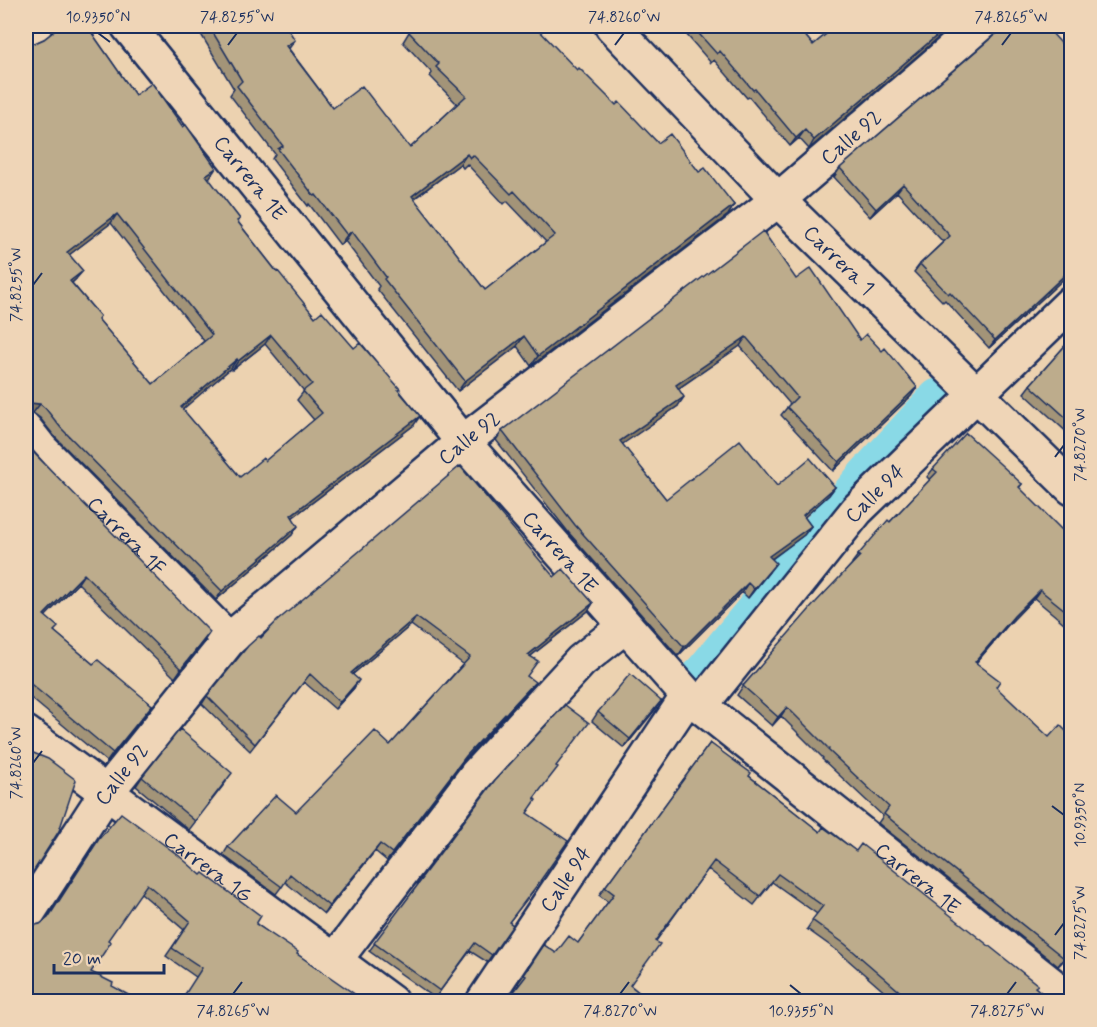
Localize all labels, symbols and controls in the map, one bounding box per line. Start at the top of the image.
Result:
text: 10.9350°N [66,8,130,28]
text: 74.8255°W [200,8,274,28]
text: 74.8260°W [588,8,660,28]
text: 74.8265°W [975,8,1047,28]
street label: Calle 92 [815,104,888,172]
street label: Carrera 1E [207,130,292,227]
street label: Carrera 1 [797,219,880,302]
text: 74.8255°W [7,248,27,322]
street label: Calle 92 [433,405,507,472]
text: 74.8270°W [1071,408,1091,482]
street label: Calle 94 [839,458,912,529]
street label: Carrera 1F [80,491,171,582]
street label: Carrera 1E [515,505,604,600]
text: 74.8260°W [7,727,27,799]
street label: Calle 92 [89,738,156,811]
text: 10.9350°N [1071,783,1091,847]
street label: Carrera 1G [157,826,257,910]
street label: Carrera 1E [869,837,966,922]
street label: Calle 94 [534,841,599,918]
text: 74.8275°W [1071,886,1091,960]
scale bar [54,937,164,975]
text: 20 m [63,947,101,971]
text: 74.8265°W [197,1002,269,1022]
text: 74.8270°W [583,1002,657,1022]
text: 10.9355°N [769,1002,833,1022]
text: 74.8275°W [970,1002,1044,1022]

